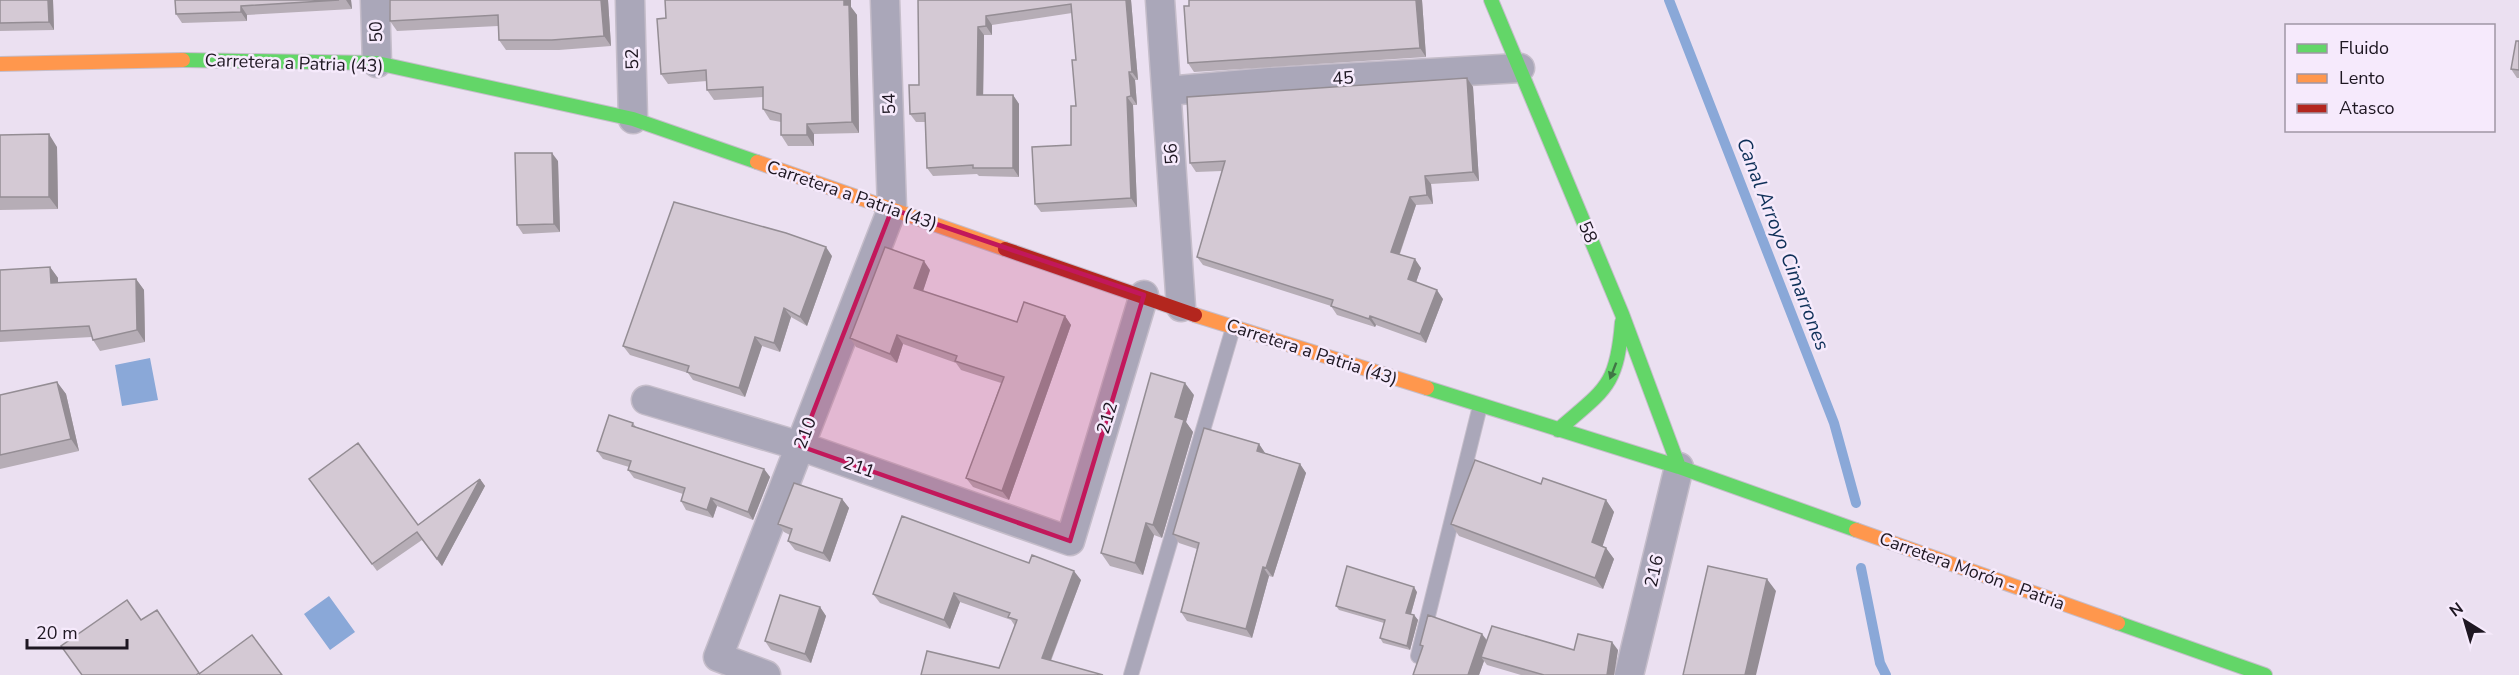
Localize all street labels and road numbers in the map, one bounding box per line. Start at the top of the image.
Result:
street label: 50 [364,21,388,43]
street label: Carretera a Patria (43) [204,48,384,78]
street label: 52 [620,48,644,70]
street label: 45 [1332,65,1354,91]
street label: 54 [877,93,901,115]
street label: 56 [1158,142,1184,166]
street label: Carretera a Patria (43) [764,155,940,235]
street label: 58 [1573,217,1603,247]
street label: Carretera a Patria (43) [1223,313,1401,391]
street label: 212 [1091,399,1123,437]
street label: 210 [788,414,822,452]
street label: 211 [840,450,878,484]
street label: Carretera Morón - Patria [1876,526,2068,616]
street label: 216 [1639,553,1669,589]

